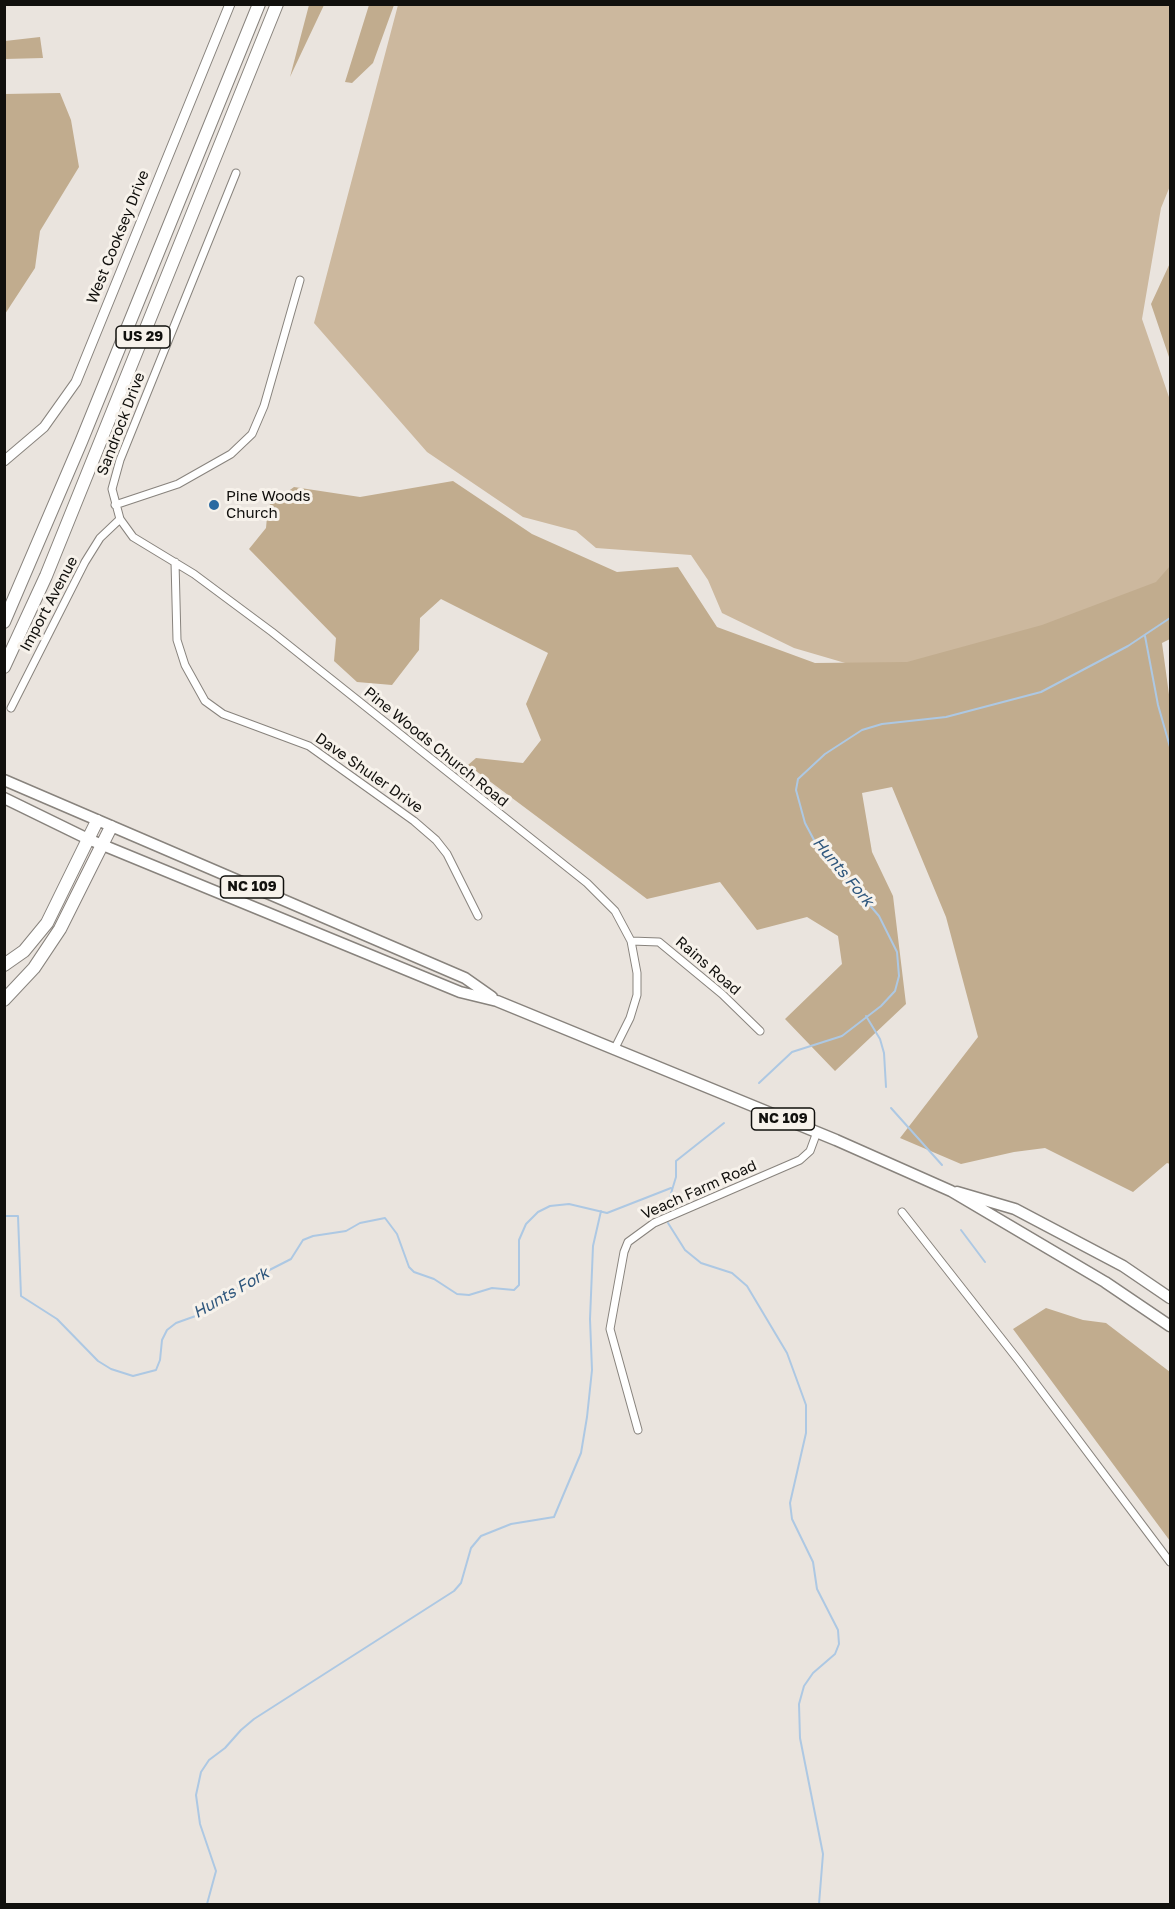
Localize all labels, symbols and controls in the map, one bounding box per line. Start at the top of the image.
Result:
street label: West Cooksey Drive [83,168,153,306]
road number: US 29 [116,326,170,348]
street label: Sandrock Drive [93,370,149,478]
place label: Pine Woods Church [226,487,310,522]
marker: Pine Woods Church [207,498,221,512]
street label: Import Avenue [16,553,82,655]
street label: Pine Woods Church Road [360,683,512,811]
street label: Dave Shuler Drive [312,729,426,817]
water label: Hunts Fork [808,833,878,911]
road number: NC 109 [220,876,284,898]
street label: Rains Road [672,933,744,999]
road number: NC 109 [752,1108,814,1130]
street label: Veach Farm Road [639,1157,759,1223]
water label: Hunts Fork [190,1264,272,1322]

